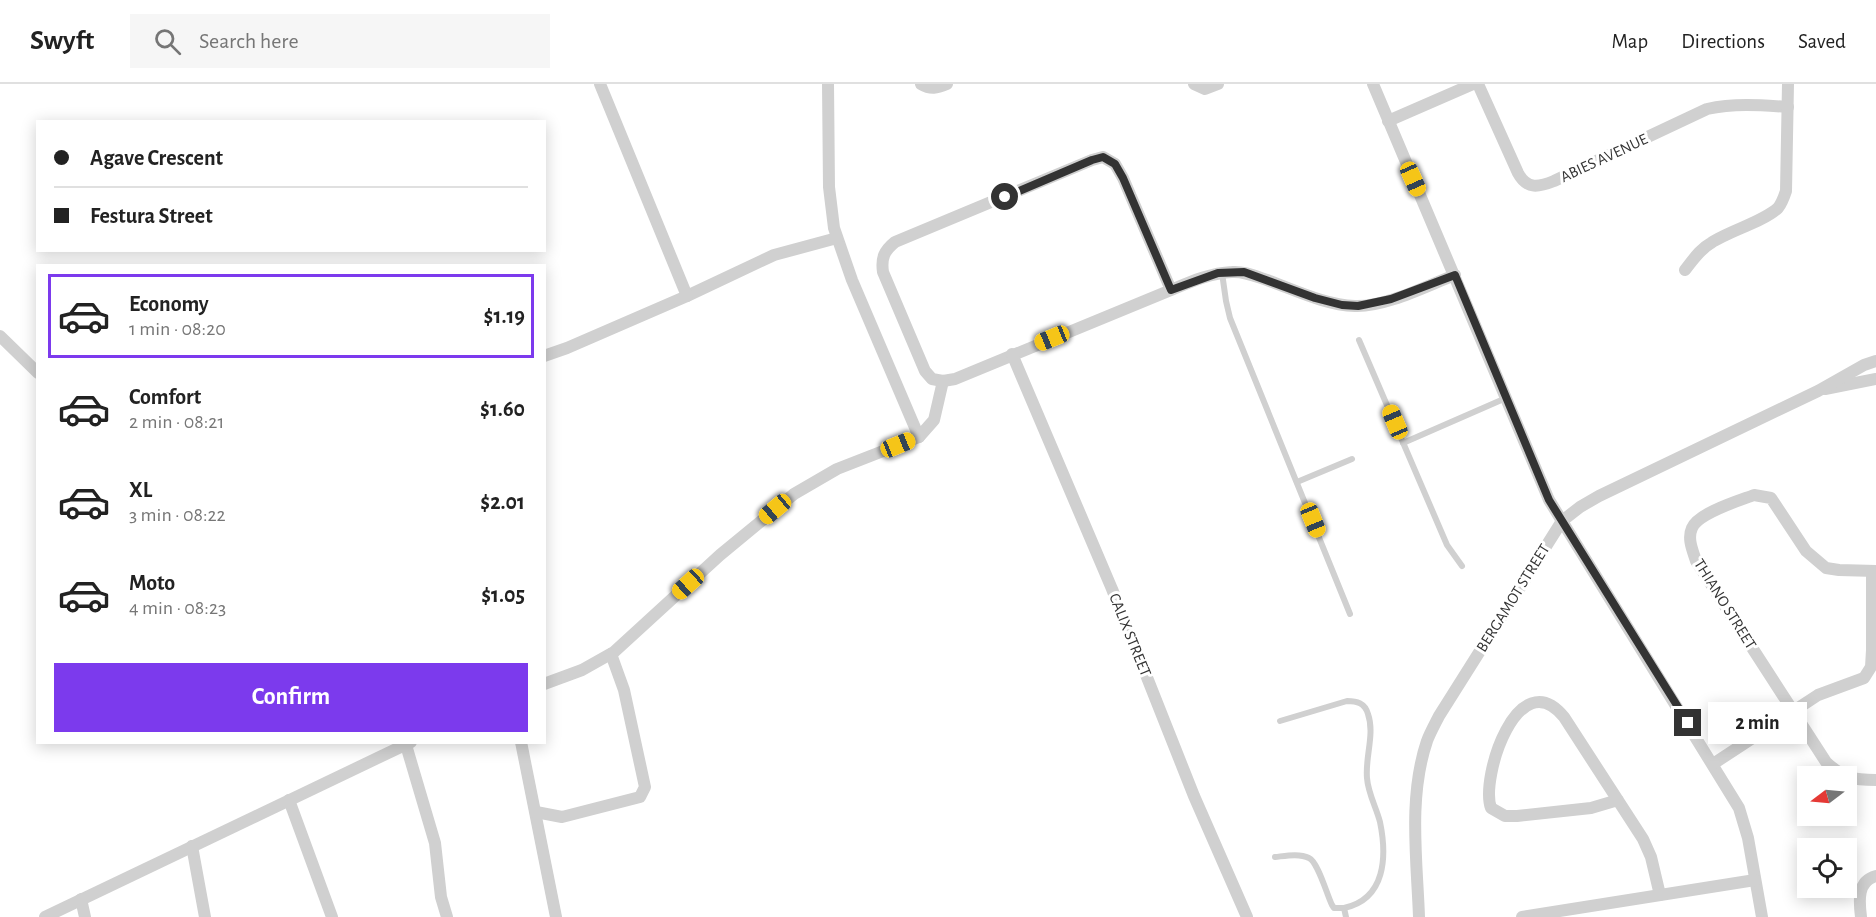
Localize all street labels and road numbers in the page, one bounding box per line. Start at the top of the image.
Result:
street label: ABIES AVENUE [1558,131,1650,185]
street label: BERGAMOT STREET [1473,541,1553,655]
street label: THIANO STREET [1691,556,1759,652]
street label: CALIX STREET [1106,591,1154,679]

